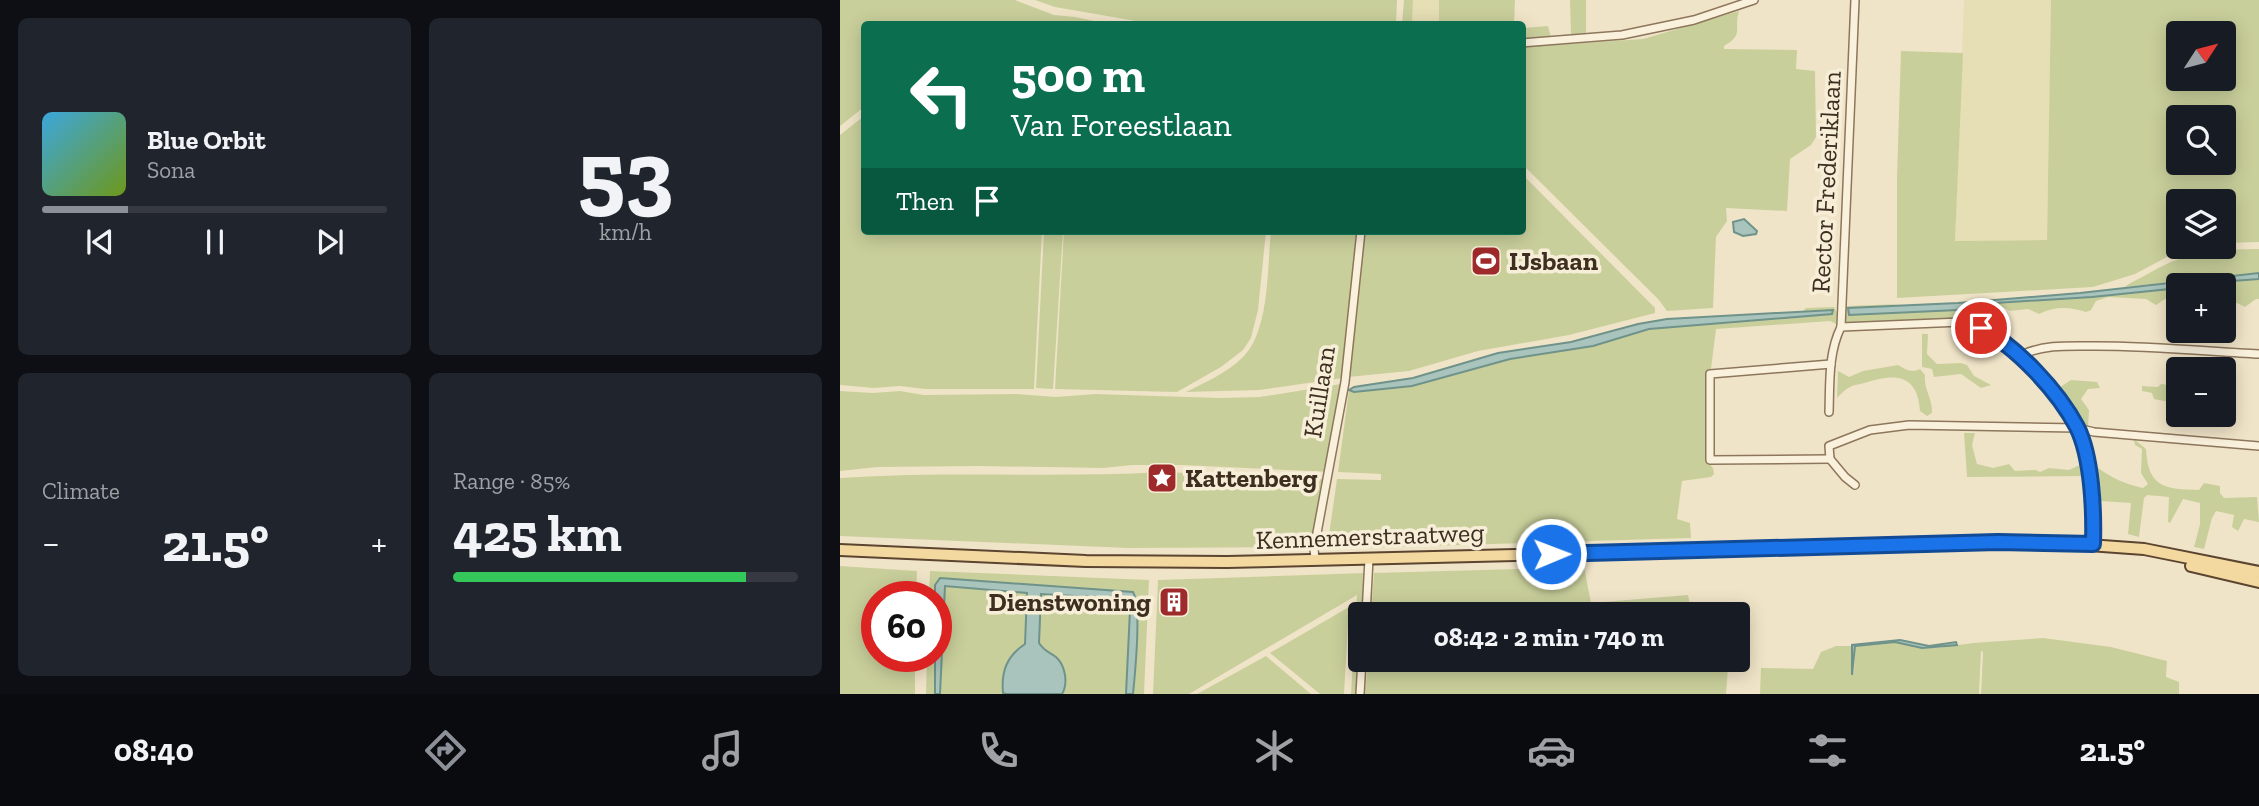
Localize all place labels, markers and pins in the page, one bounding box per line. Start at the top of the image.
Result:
sports icon: IJsbaan [1469,244,1503,278]
place label: IJsbaan [1509,245,1599,277]
pin [1951,298,2011,358]
place icon: Kattenberg [1145,461,1179,495]
place label: Kattenberg [1185,462,1318,494]
building icon: Dienstwoning [1157,585,1191,619]
place label: Dienstwoning [989,586,1151,618]

